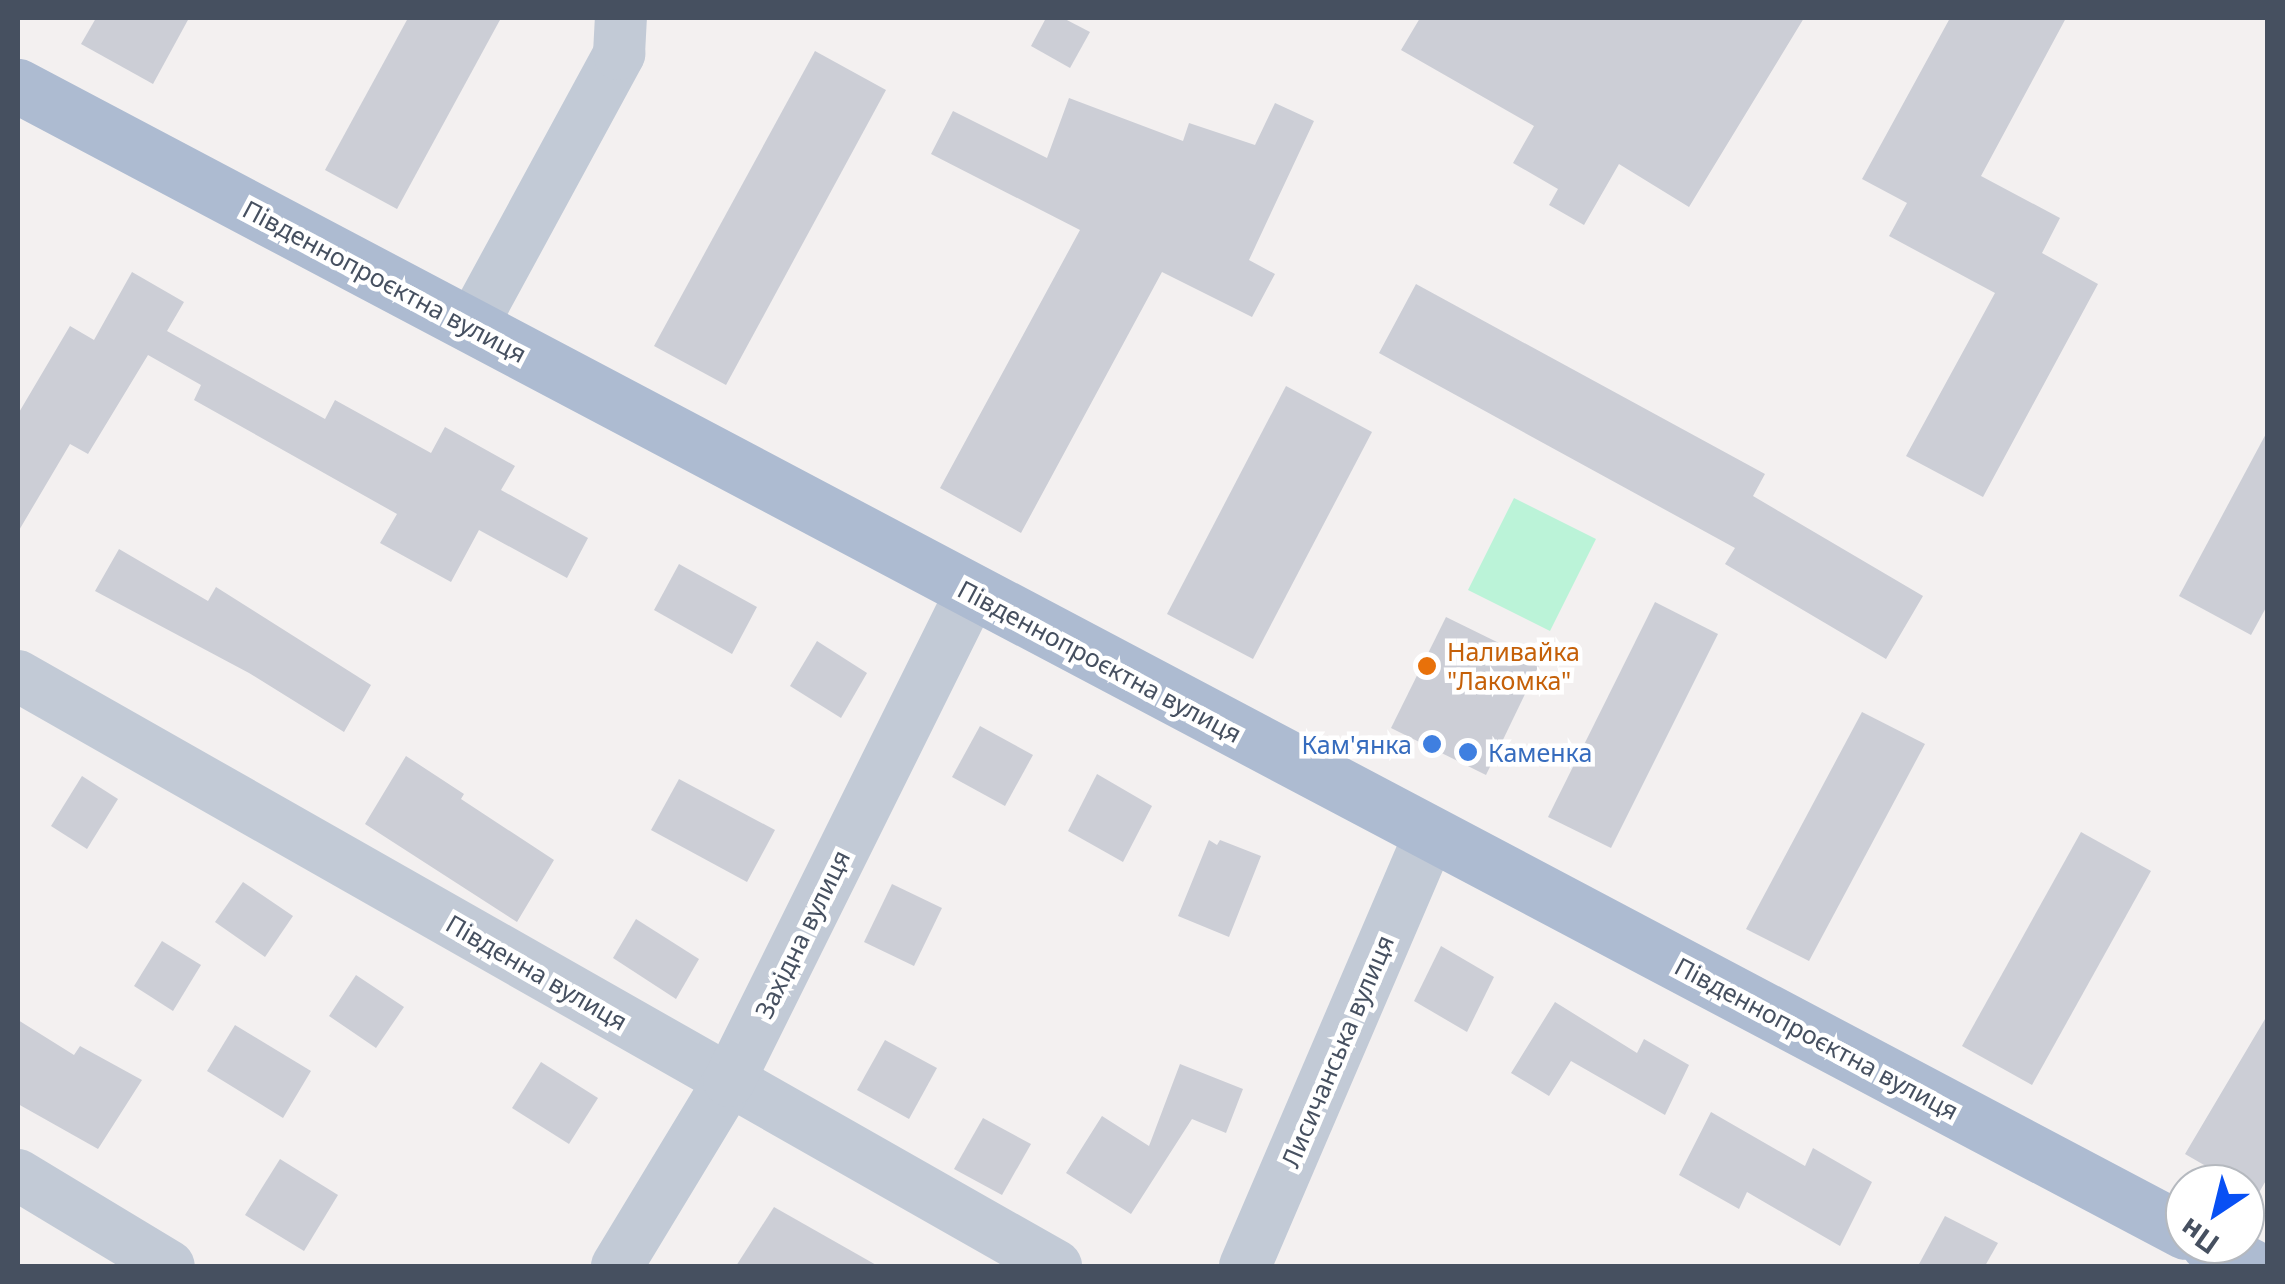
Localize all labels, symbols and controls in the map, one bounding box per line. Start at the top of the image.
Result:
street label: Південнопроєктна вулиця [238,193,532,369]
street label: Південнопроєктна вулиця [953,573,1247,749]
place label: Наливайка "Лакомка" [1447,637,1580,696]
marker: Наливайка "Лакомка" [1416,655,1438,677]
place label: Кам'янка [1301,729,1412,759]
marker: Кам'янка [1421,733,1443,755]
place label: Каменка [1488,737,1592,767]
marker: Каменка [1457,741,1479,763]
street label: Західна вулиця [748,845,856,1023]
street label: Південна вулиця [441,908,633,1036]
street label: Лисичанська вулиця [1275,930,1399,1172]
street label: Південнопроєктна вулиця [1670,950,1964,1126]
north arrow [2165,1164,2265,1264]
text: Пн [2172,1210,2226,1264]

